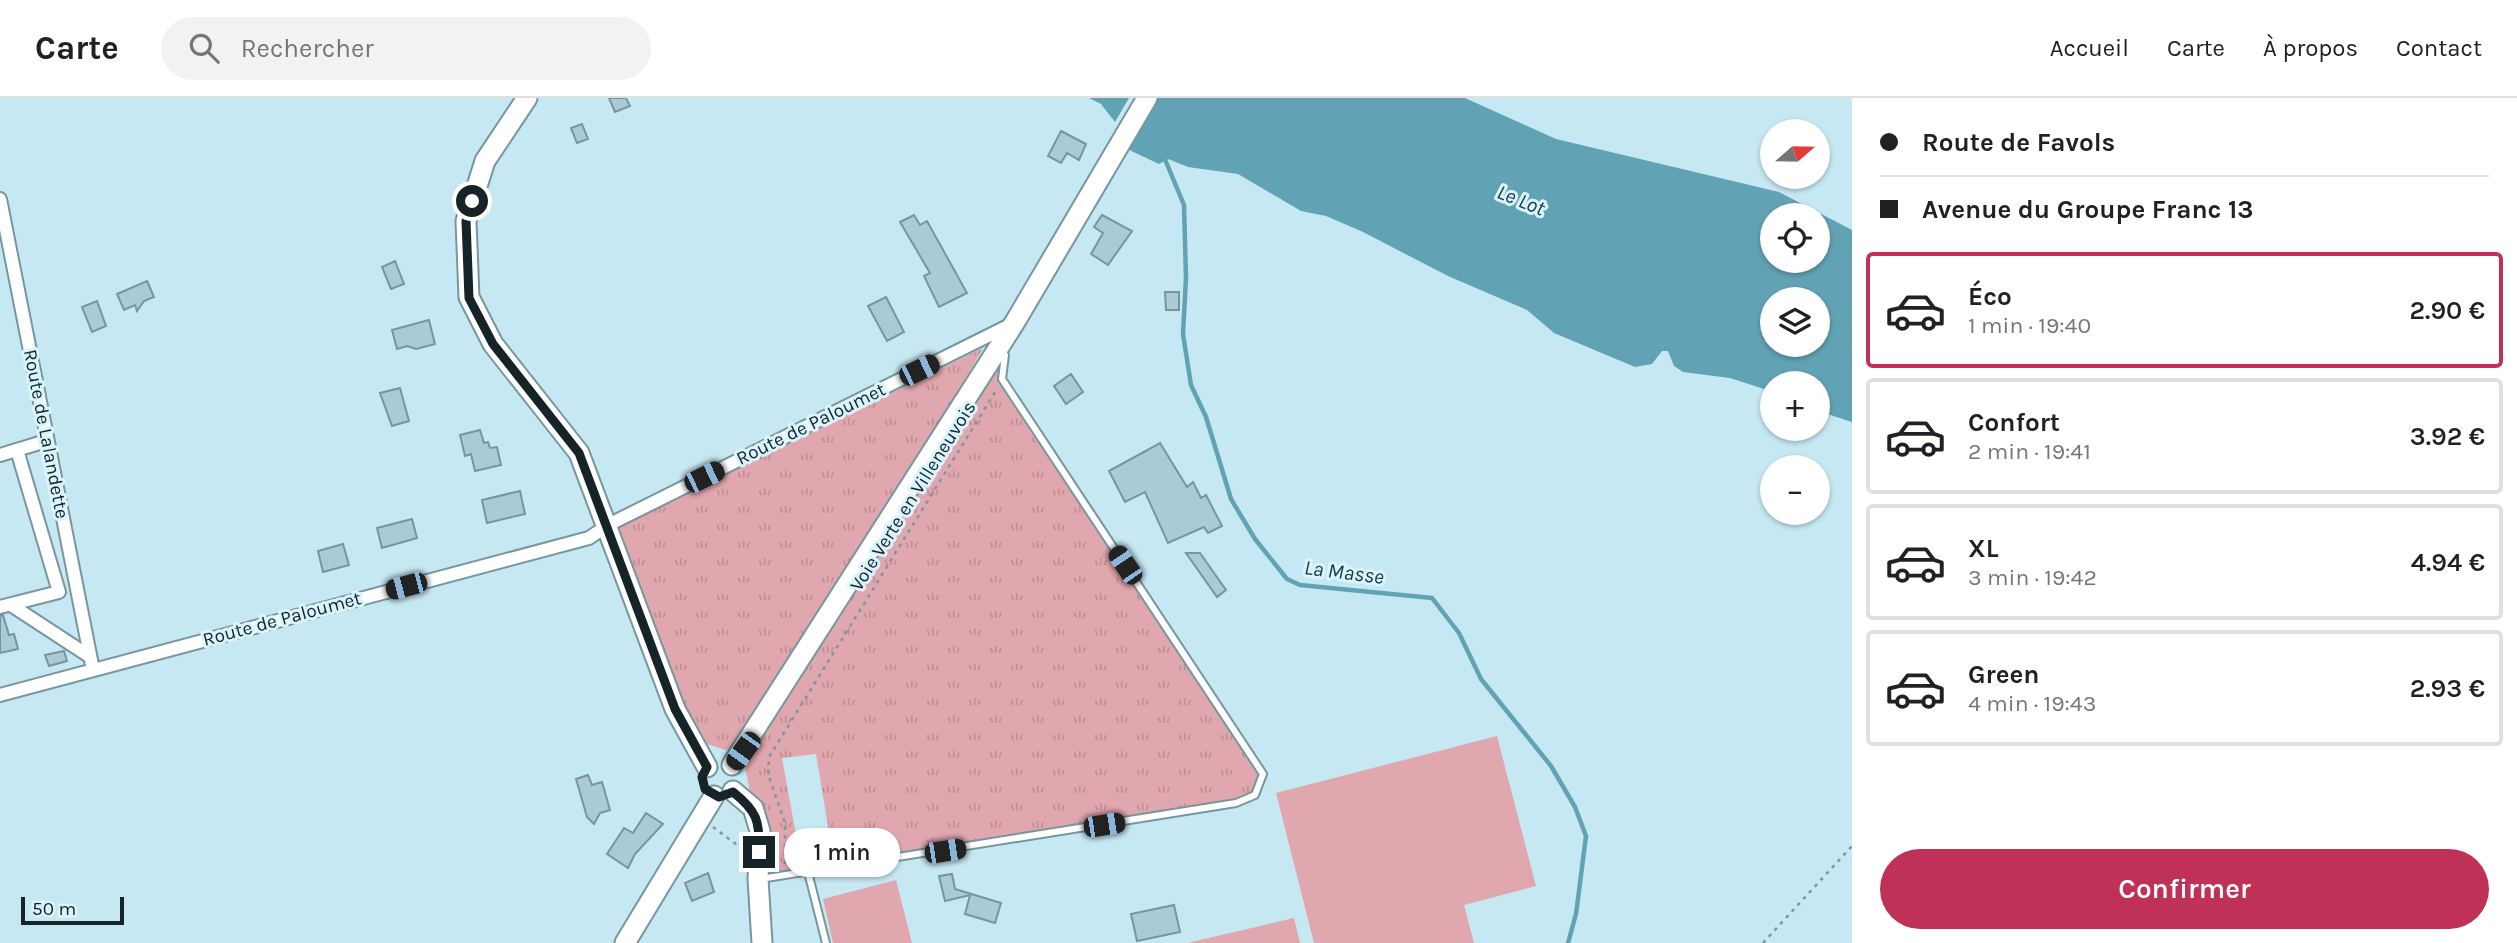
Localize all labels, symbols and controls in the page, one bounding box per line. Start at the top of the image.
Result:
search box [161,17,651,80]
text: Carte [35,29,119,67]
icon: search [185,29,223,67]
text: Rechercher [241,33,374,64]
text: Accueil [2050,34,2129,62]
text: Carte [2167,34,2225,62]
text: À propos [2263,34,2358,62]
text: Contact [2396,34,2482,62]
north arrow [1760,119,1830,189]
map controls [1760,119,1830,525]
text: Route de Favols [1922,127,2115,158]
water label: Le Lot [1494,180,1549,221]
route start [456,185,488,217]
text: Avenue du Groupe Franc 13 [1922,194,2253,225]
button: locate [1760,203,1830,273]
icon: car [1884,279,1947,342]
text: Éco [1968,281,2012,312]
button: layers [1760,287,1830,357]
text: 2.90 € [2410,295,2485,326]
text: 1 min · 19:40 [1968,312,2091,339]
street label: Route de Lalandette [19,347,73,521]
car [896,351,943,389]
button: + [1760,371,1830,441]
street label: Route de Paloumet [733,378,889,470]
street label: Voie Verte en Villeneuvois [846,397,980,595]
icon: car [1884,405,1947,468]
text: Confort [1968,407,2060,438]
text: 3.92 € [2410,421,2485,452]
text: 2 min · 19:41 [1968,438,2091,465]
button: − [1760,455,1830,525]
car [681,458,728,496]
icon: car [1884,531,1947,594]
text: XL [1968,533,1999,564]
car [1105,542,1146,588]
text: 4.94 € [2411,547,2485,578]
water label: La Masse [1303,555,1385,589]
text: 3 min · 19:42 [1968,564,2097,591]
car [383,570,430,602]
street label: Route de Paloumet [200,587,364,651]
icon: car [1884,657,1947,720]
text: Green [1968,659,2040,690]
text: 2.93 € [2410,673,2485,704]
text: 4 min · 19:43 [1968,690,2096,717]
car [723,728,764,774]
car [1082,811,1127,839]
callout: 1 min [784,828,899,876]
route end [743,836,775,868]
car [923,837,968,865]
text: 1 min [813,839,871,866]
button: Confirmer [1880,849,2489,929]
scale bar [21,894,124,926]
text: 50 m [32,898,76,920]

